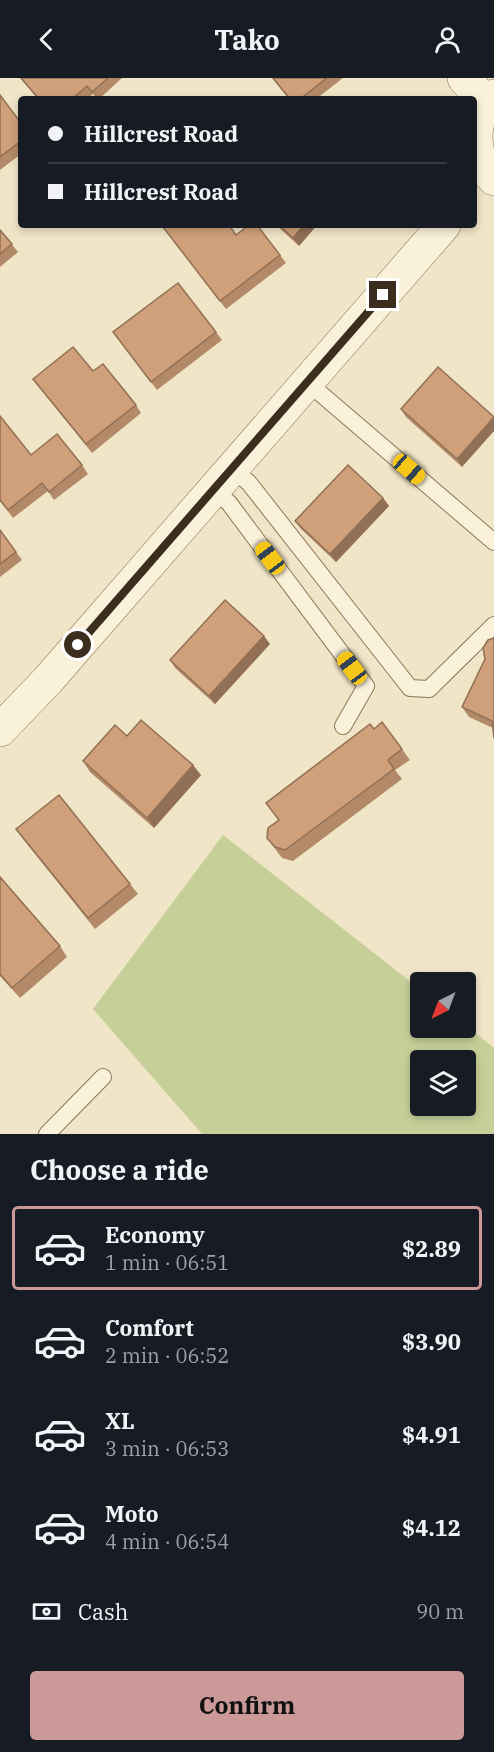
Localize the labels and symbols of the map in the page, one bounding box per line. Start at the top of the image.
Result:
route end [369,281,396,308]
car [390,450,428,488]
car [252,538,288,578]
route start [64,631,91,658]
car [334,648,370,688]
north arrow [410,972,476,1038]

